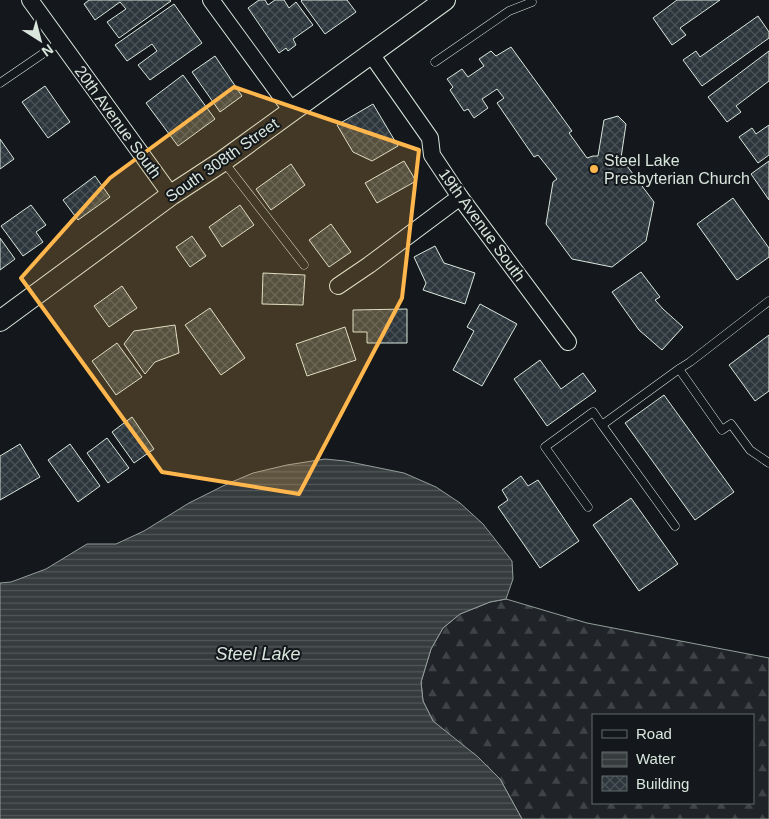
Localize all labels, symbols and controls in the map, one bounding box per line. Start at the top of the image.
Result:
north arrow [15,15,65,65]
text: N [39,41,56,60]
street label: 20th Avenue South [71,62,165,182]
street label: South 308th Street [162,114,282,205]
place label: Steel Lake Presbyterian Church [604,152,750,187]
marker: Steel Lake Presbyterian Church [588,163,600,175]
street label: 19th Avenue South [435,165,529,285]
water label: Steel Lake [215,644,301,664]
legend [592,714,754,804]
text: Road [636,725,672,742]
text: Water [636,750,675,767]
text: Building [636,775,689,792]

